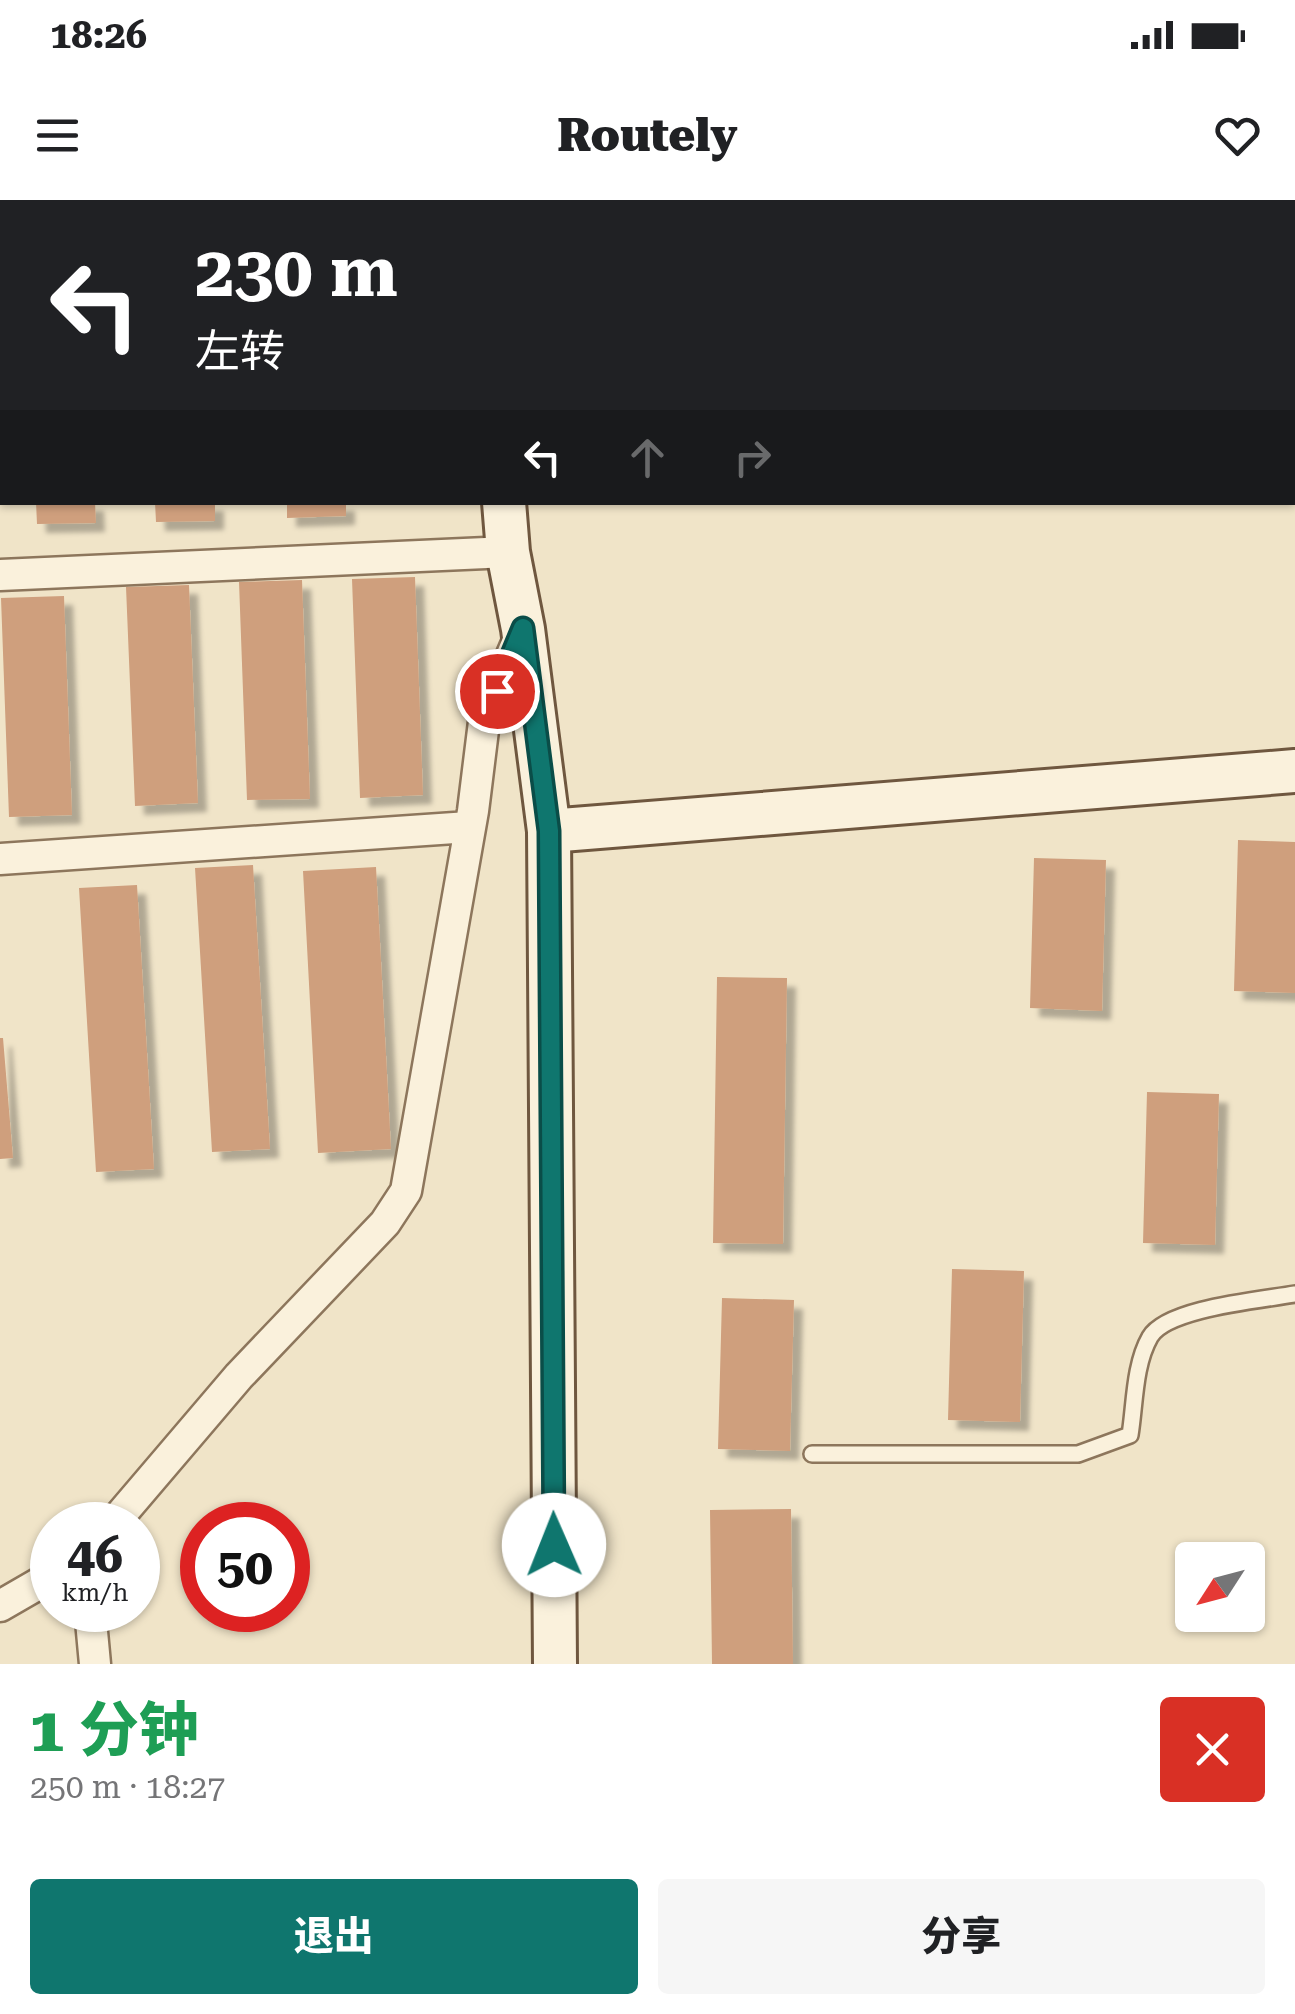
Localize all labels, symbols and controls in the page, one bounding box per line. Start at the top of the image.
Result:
text: 18:26 [50,13,147,57]
icon: menu [30,108,85,163]
icon: heart [1210,108,1265,163]
text: Routely [557,109,738,162]
text: 230 m [195,231,398,313]
icon: left [30,240,160,370]
text: 左转 [195,325,285,378]
icon: left [515,430,570,485]
icon: ahead [620,430,675,485]
icon: right [725,430,780,485]
pin [455,649,540,734]
icon: arrive [470,664,525,719]
position arrow [502,1493,606,1597]
speed limit sign: 50 [180,1502,310,1632]
text: 46 [67,1526,123,1584]
north arrow [1175,1542,1265,1632]
map controls [1175,1542,1265,1632]
text: km/h [62,1578,128,1607]
text: 1 分钟 [30,1695,199,1766]
button: close [1160,1697,1265,1802]
text: 250 m · 18:27 [30,1768,225,1806]
button: 退出 [30,1879,638,1994]
button: 分享 [658,1879,1265,1994]

